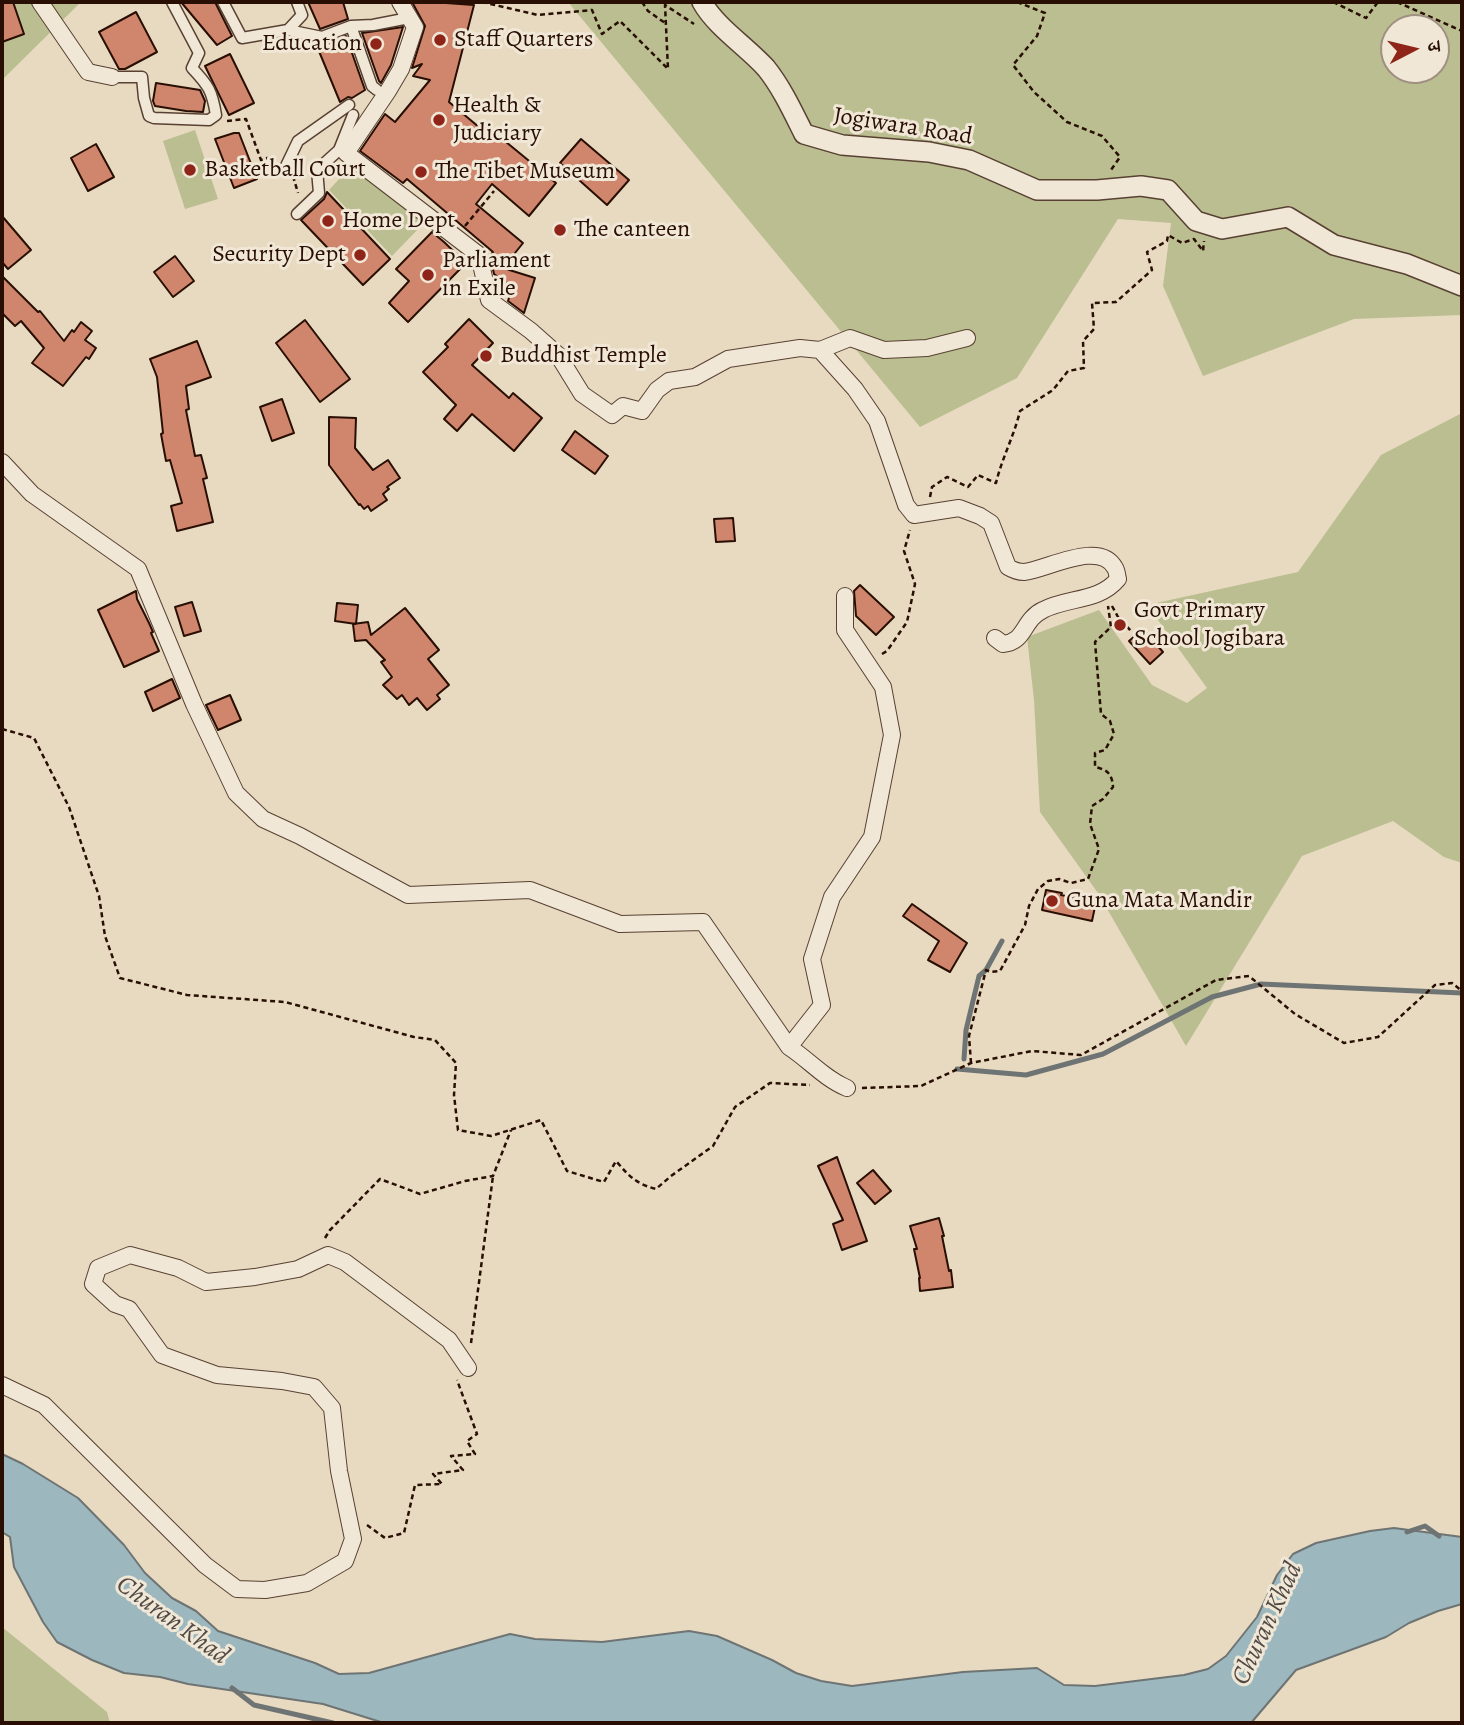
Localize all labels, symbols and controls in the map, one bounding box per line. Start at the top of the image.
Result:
north arrow [1380,14,1450,84]
place label: Staff Quarters [454,26,593,54]
place label: Education [262,30,362,58]
marker: Staff Quarters [432,32,448,48]
marker: Education [368,36,384,52]
text: उ [1420,40,1447,53]
place label: Health & Judiciary [453,92,541,148]
street label: Jogiwara Road [832,102,974,152]
marker: Health & Judiciary [431,112,447,128]
place label: Basketball Court [204,156,366,184]
place label: The Tibet Museum [435,158,615,186]
marker: Basketball Court [182,162,198,178]
marker: The Tibet Museum [413,164,429,180]
place label: Home Dept [342,207,455,235]
marker: Home Dept [320,213,336,229]
place label: The canteen [574,216,690,244]
marker: The canteen [552,222,568,238]
place label: Security Dept [212,241,346,269]
marker: Security Dept [352,247,368,263]
place label: Parliament in Exile [442,247,551,303]
marker: Parliament in Exile [420,267,436,283]
place label: Buddhist Temple [500,342,667,370]
marker: Buddhist Temple [478,348,494,364]
place label: Govt Primary School Jogibara [1134,597,1285,653]
marker: Govt Primary School Jogibara [1112,617,1128,633]
place label: Guna Mata Mandir [1066,887,1252,915]
marker: Guna Mata Mandir [1044,893,1060,909]
water label: Churan Khad [1226,1558,1310,1690]
water label: Churan Khad [110,1570,234,1672]

